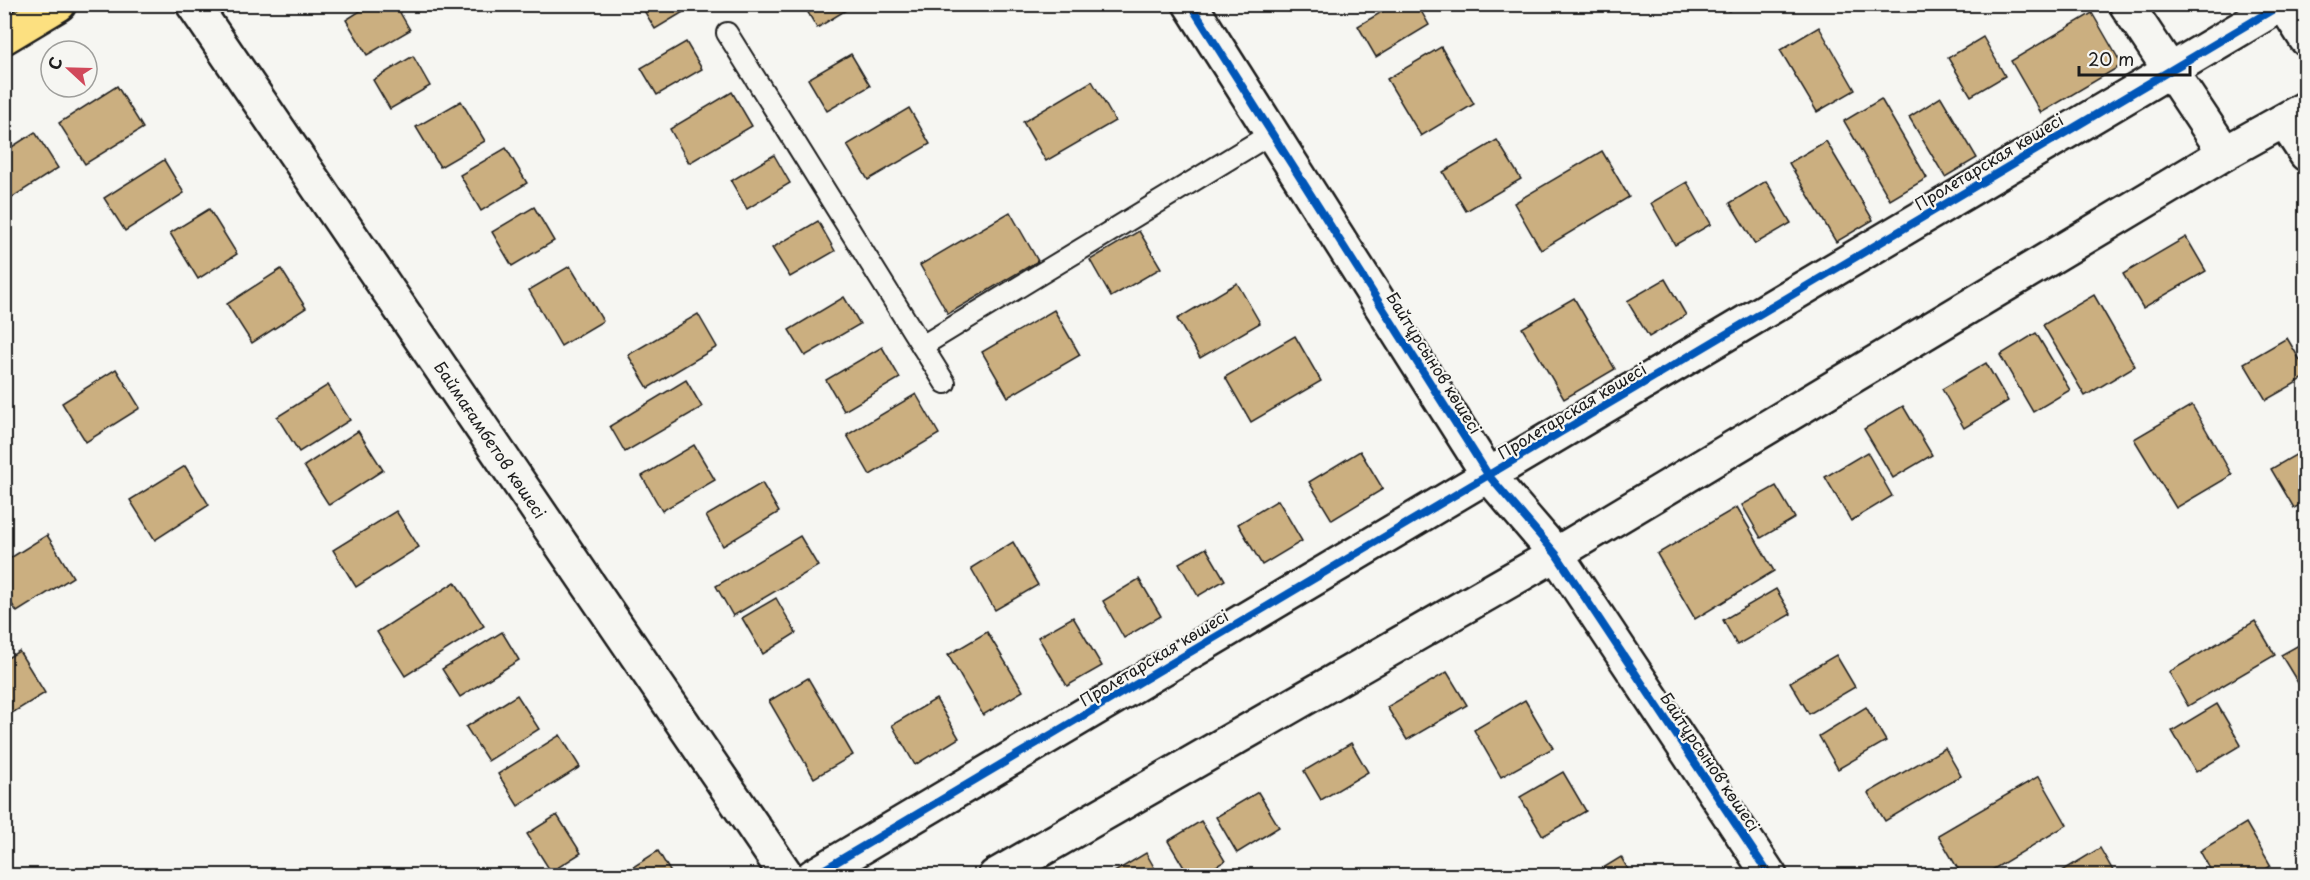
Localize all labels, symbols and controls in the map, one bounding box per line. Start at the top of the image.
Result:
north arrow [39,39,99,99]
scale bar [2079,39,2190,77]
text: 20 m [2088,45,2134,72]
text: С [41,53,68,73]
street label: Пролетарская көшесі [1909,107,2068,215]
street label: Байтұрсынов көшесі [1381,287,1488,438]
street label: Баймағамбетов көшесі [429,356,552,523]
street label: Пролетарская көшесі [1492,356,1651,464]
street label: Пролетарская көшесі [1074,603,1233,711]
street label: Байтұрсынов көшесі [1655,687,1766,836]

